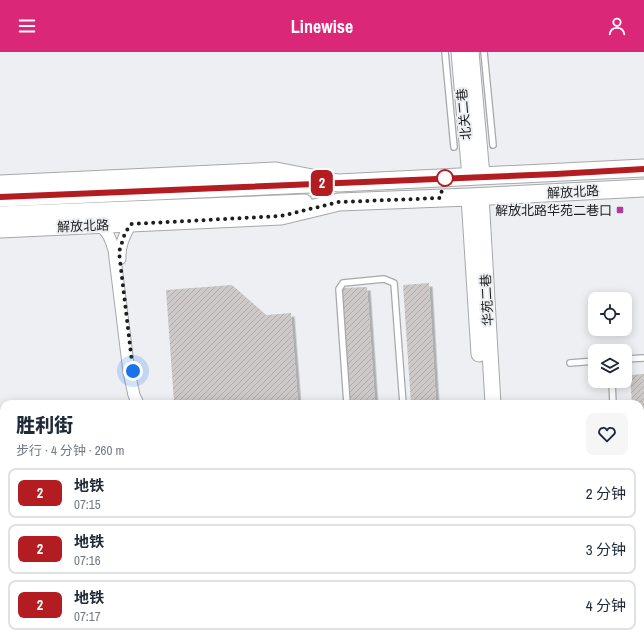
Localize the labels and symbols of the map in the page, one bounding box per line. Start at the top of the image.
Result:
street label: 北关二巷 [453,87,475,141]
unlabelled marker [436,169,454,187]
line badge: 2 [309,170,335,196]
street label: 解放北路 [547,182,599,202]
place label: 解放北路华苑二巷口 [495,202,612,219]
marker: 解放北路华苑二巷口 [615,205,625,215]
street label: 解放北路 [57,217,109,235]
street label: 华苑二巷 [477,274,497,326]
your location [123,361,143,381]

